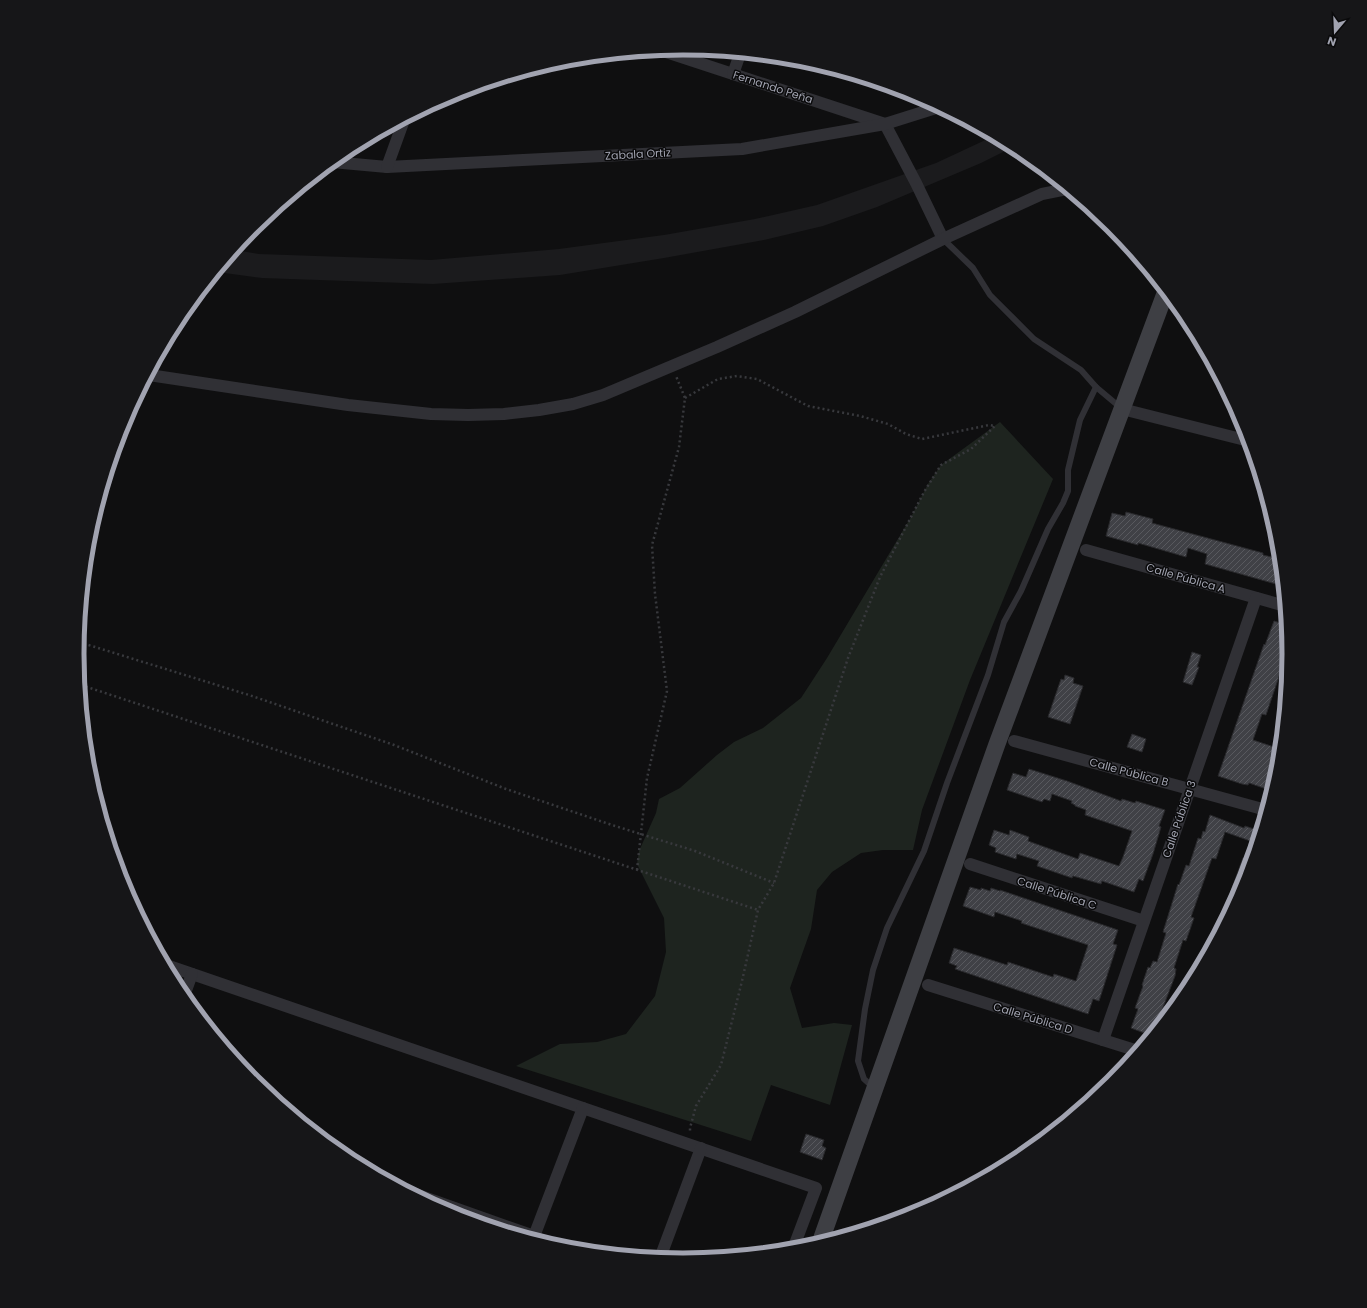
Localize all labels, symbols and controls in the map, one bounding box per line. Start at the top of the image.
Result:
north arrow [1315,12,1355,52]
text: N [1325,33,1338,50]
street label: Fernando Peña [731,67,815,107]
street label: Zabala Ortiz [605,144,671,164]
street label: Calle Pública A [1144,559,1228,597]
street label: Calle Pública B [1088,754,1171,790]
street label: Calle Pública 3 [1158,778,1200,860]
street label: Calle Pública C [1015,873,1099,913]
street label: Calle Pública D [991,998,1075,1038]

